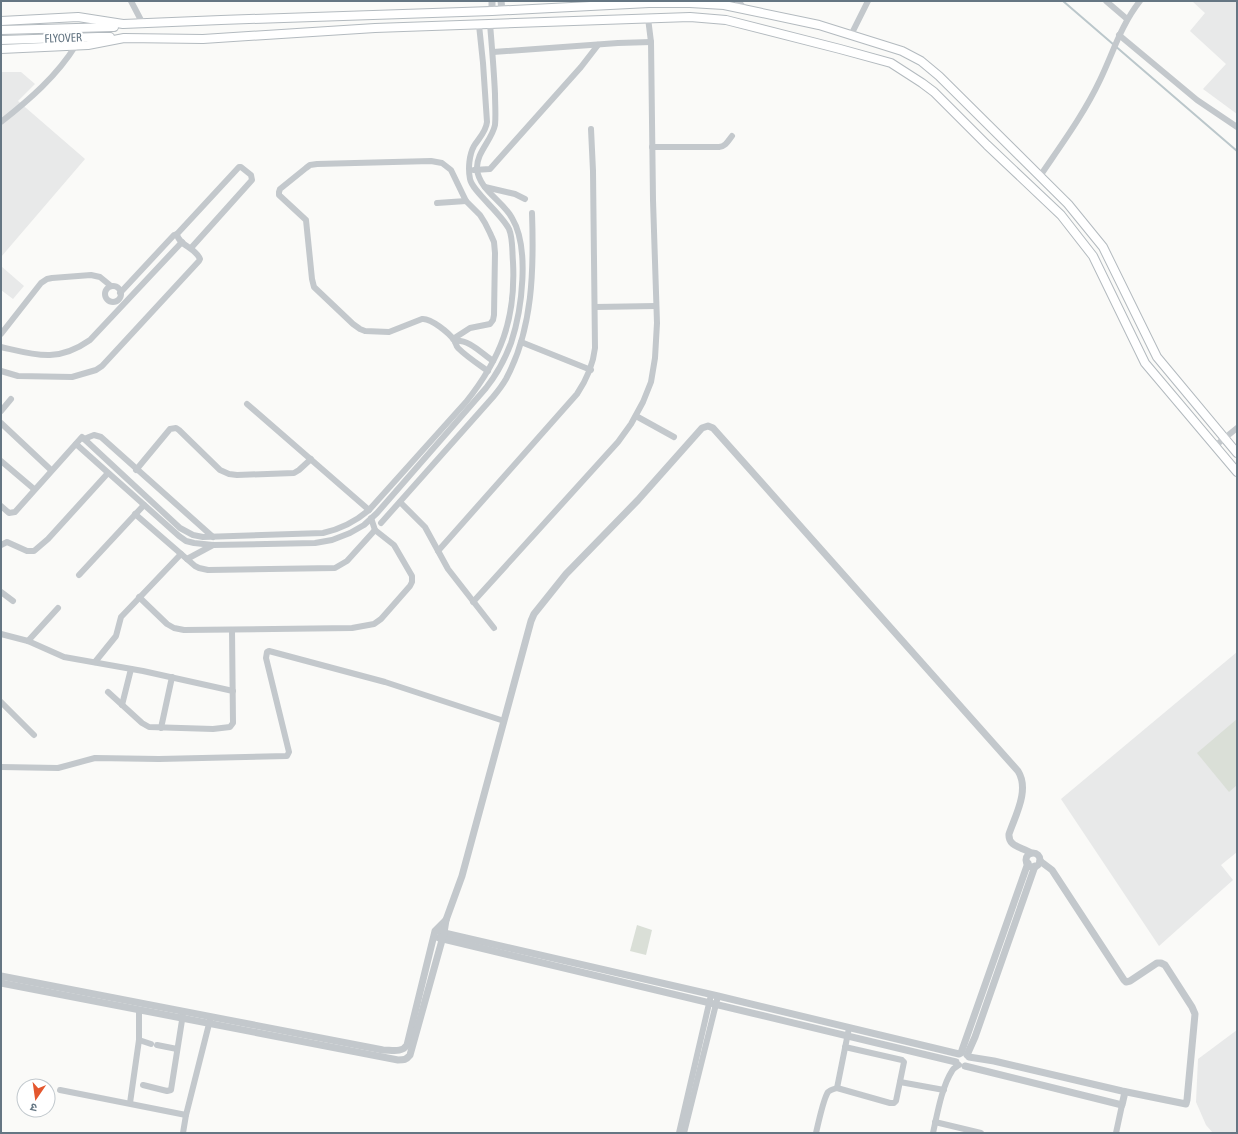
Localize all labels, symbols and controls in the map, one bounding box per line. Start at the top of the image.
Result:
street label: FLYOVER [44,30,82,46]
north arrow [16,1078,56,1118]
text: उ [29,1101,38,1114]

